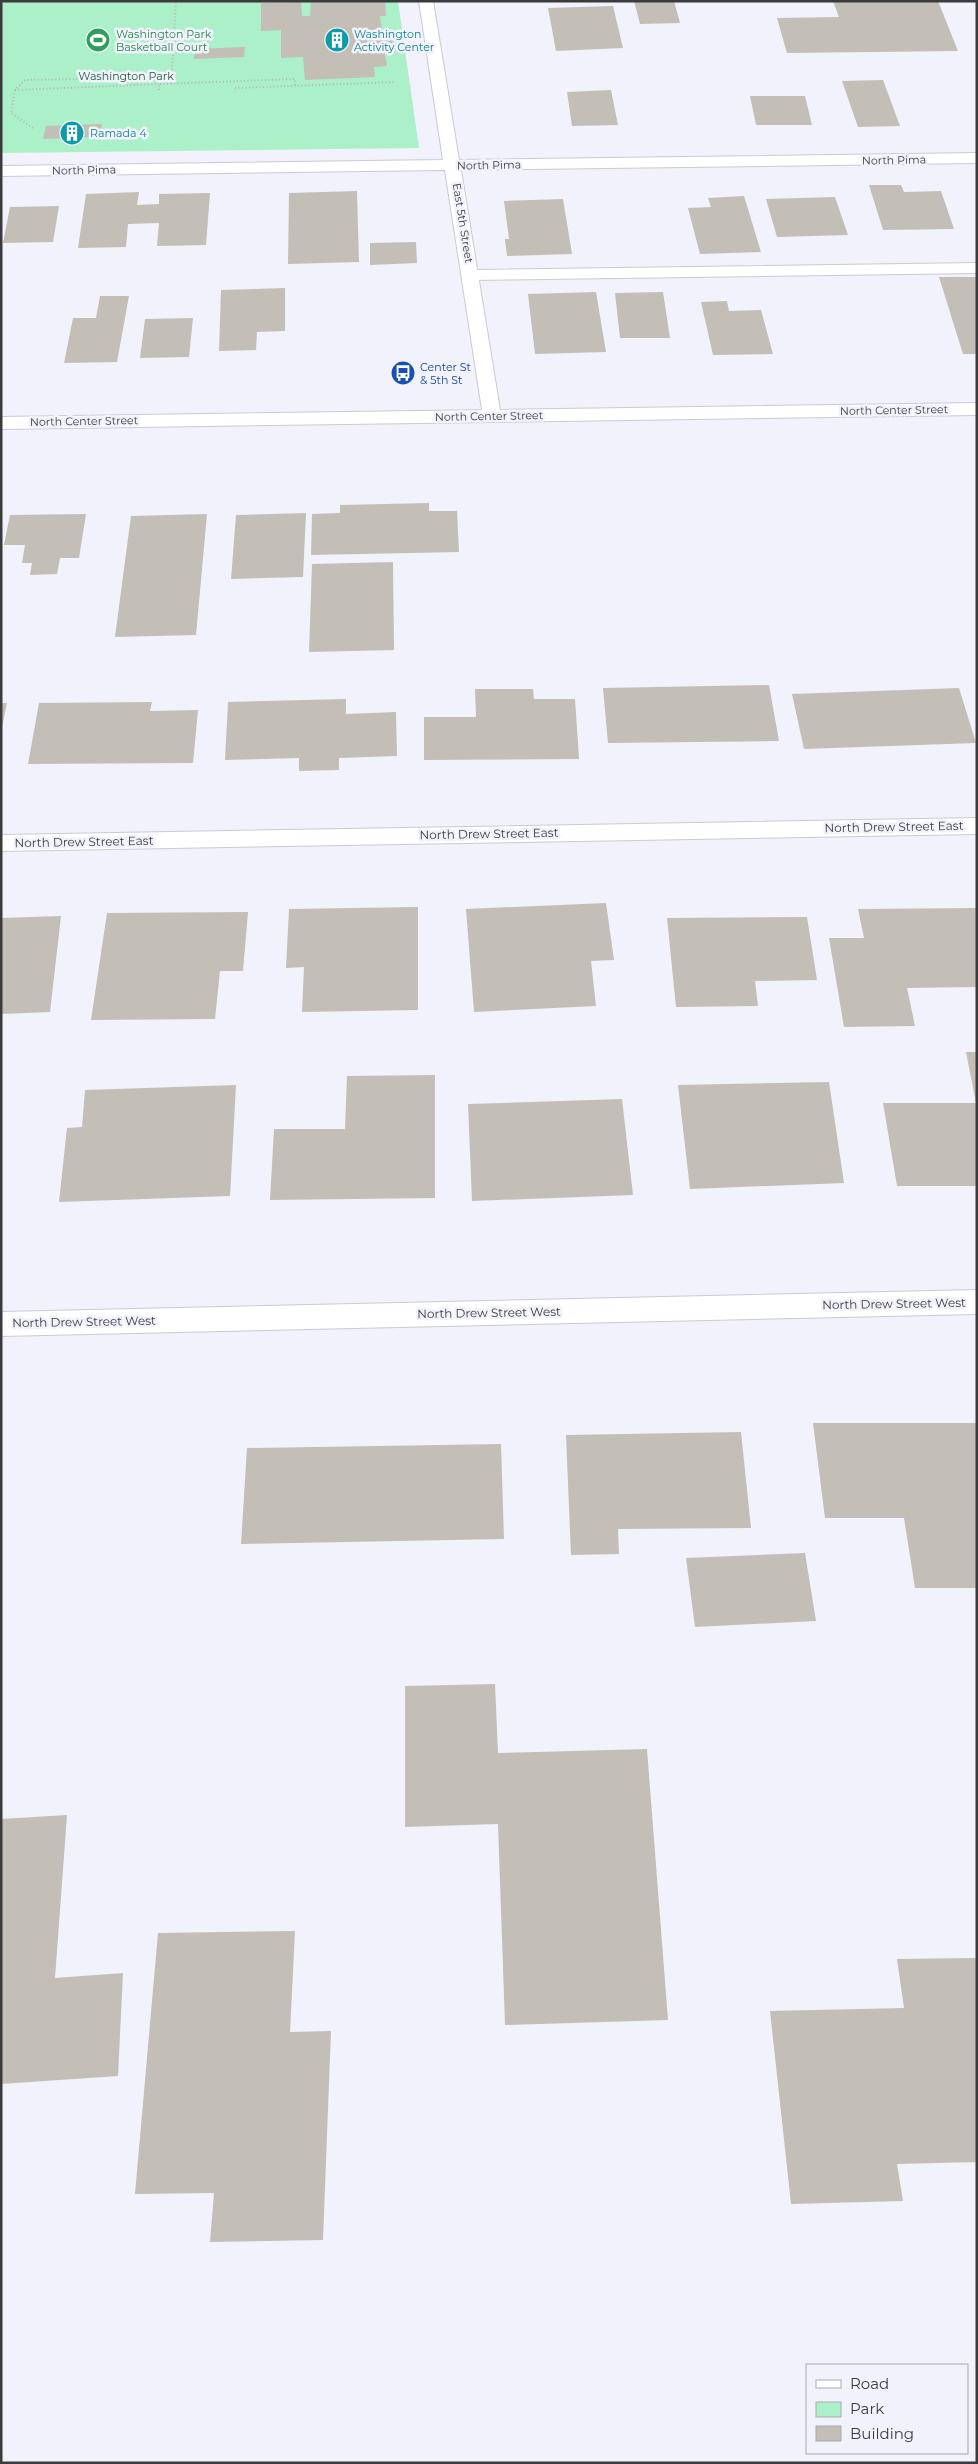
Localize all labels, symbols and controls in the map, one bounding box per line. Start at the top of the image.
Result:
sports icon: Washington Park Basketball Court [85,27,111,53]
place label: Washington Park Basketball Court [116,27,212,54]
building icon: Washington Activity Center [324,27,350,53]
place label: Washington Activity Center [354,27,434,54]
park label: Washington Park [78,69,174,83]
building icon: Ramada 4 [59,120,85,146]
place label: Ramada 4 [90,126,147,140]
street label: North Pima [862,152,926,168]
street label: North Pima [457,157,521,173]
street label: North Pima [52,162,116,178]
street label: East 5th Street [450,182,476,264]
bus stop icon: Center St & 5th St [390,360,416,386]
place label: Center St & 5th St [420,360,472,387]
street label: North Center Street [840,402,949,418]
street label: North Center Street [435,408,544,424]
street label: North Center Street [30,413,139,429]
street label: North Drew Street East [824,818,964,835]
street label: North Drew Street East [419,825,559,842]
street label: North Drew Street East [14,833,154,850]
street label: North Drew Street West [822,1295,966,1312]
street label: North Drew Street West [417,1304,561,1321]
street label: North Drew Street West [12,1313,156,1330]
legend [806,2364,968,2454]
text: Road [850,2374,889,2393]
text: Park [850,2399,884,2418]
text: Building [850,2424,914,2443]

